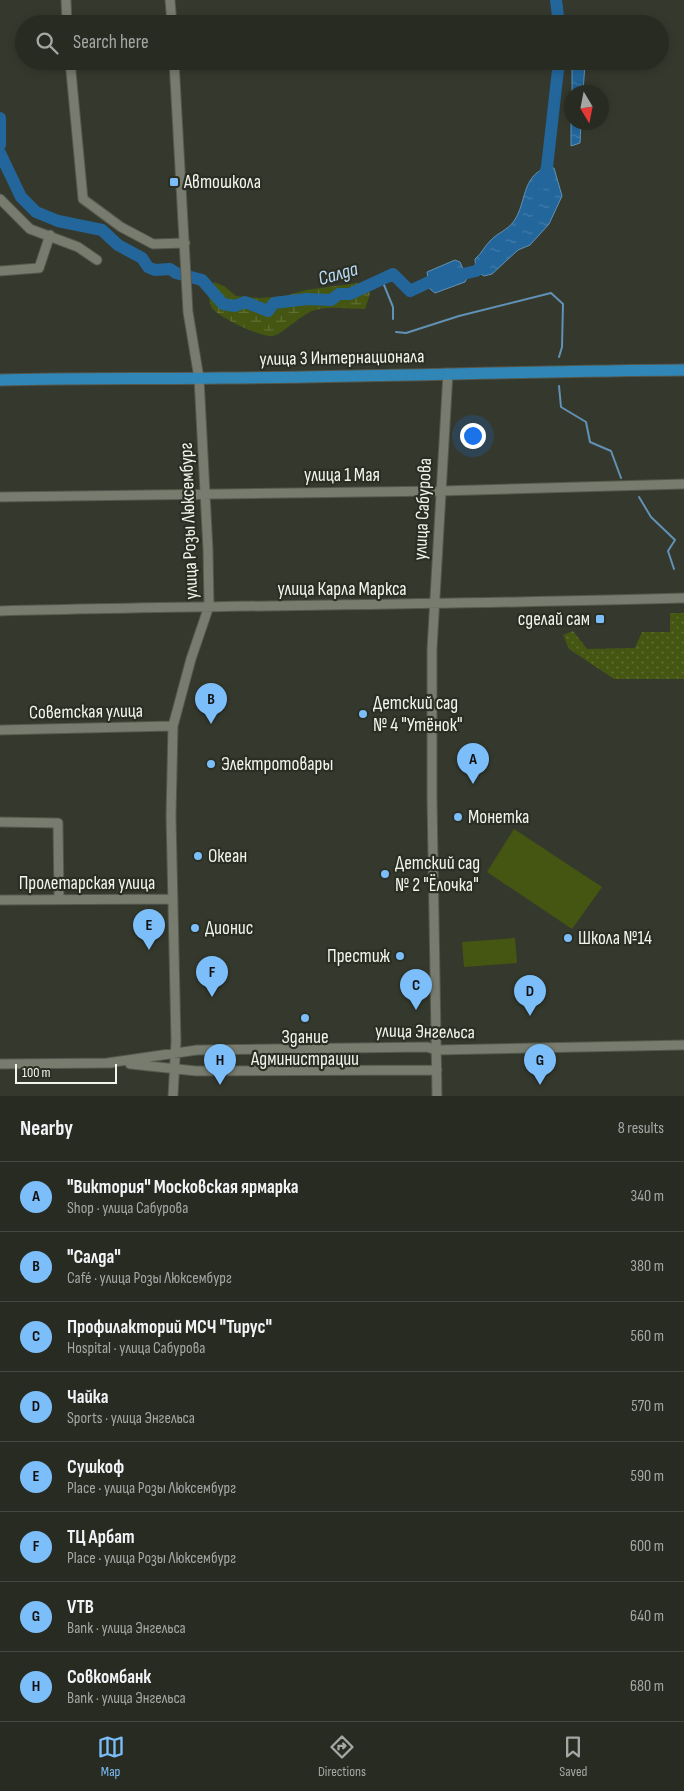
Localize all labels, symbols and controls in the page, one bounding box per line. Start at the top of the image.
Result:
search box [15,15,669,70]
icon: search [33,29,61,57]
text: Search here [73,31,149,54]
north arrow [564,85,609,130]
place label: Автошкола [183,171,261,194]
marker: Автошкола [168,176,180,188]
water label: Салда [315,257,361,291]
street label: улица 3 Интернационала [259,345,425,371]
your location [460,423,486,449]
street label: улица Розы Люксембург [175,442,203,600]
street label: улица Сабурова [409,457,437,561]
street label: улица 1 Мая [304,464,380,487]
street label: улица Карла Маркса [277,578,407,601]
place label: сделай сам [518,608,590,631]
marker: сделай сам [594,613,606,625]
pin: B [195,683,227,724]
place label: Детский сад № 4 "Утёнок" [373,692,462,737]
street label: Советская улица [29,700,143,724]
marker: Детский сад № 4 "Утёнок" [357,708,369,720]
pin: A [457,743,489,784]
place label: Электротовары [221,753,333,776]
marker: Электротовары [205,758,217,770]
place label: Монетка [468,806,529,829]
marker: Монетка [452,811,464,823]
place label: Океан [208,845,247,868]
marker: Океан [192,850,204,862]
place label: Детский сад № 2 "Ёлочка" [395,852,480,897]
marker: Детский сад № 2 "Ёлочка" [379,868,391,880]
street label: Пролетарская улица [19,872,155,895]
pin: E [133,909,165,950]
place label: Дионис [205,917,253,940]
marker: Дионис [189,922,201,934]
place label: Школа №14 [578,927,652,950]
marker: Школа №14 [562,932,574,944]
place label: Престиж [327,945,391,968]
marker: Престиж [394,950,406,962]
pin: F [196,956,228,997]
pin: C [400,969,432,1010]
pin: D [514,975,546,1016]
marker: Здание Администрации [299,1012,311,1024]
street label: улица Энгельса [375,1020,475,1044]
place label: Здание Администрации [250,1026,359,1071]
pin: H [204,1044,236,1085]
pin: G [524,1044,556,1085]
scale bar [15,1061,118,1084]
text: 100 m [22,1064,51,1081]
text: Nearby [20,1116,73,1141]
text: 8 results [618,1119,664,1138]
text: "Виктория" Московская ярмарка [67,1176,299,1199]
text: A [32,1187,40,1206]
text: 340 m [631,1187,664,1206]
text: Shop · улица Сабурова [67,1199,188,1218]
text: "Салда" [67,1246,121,1269]
text: B [32,1257,40,1276]
text: 380 m [630,1257,664,1276]
text: Café · улица Розы Люксембург [67,1269,232,1288]
text: Профилакторий МСЧ "Тирус" [67,1316,272,1339]
text: C [32,1327,40,1346]
text: 560 m [631,1327,664,1346]
text: Hospital · улица Сабурова [67,1339,206,1358]
text: Чайка [67,1386,108,1409]
text: D [32,1397,40,1416]
text: 570 m [631,1397,664,1416]
text: Sports · улица Энгельса [67,1409,195,1428]
text: Сушкоф [67,1456,124,1479]
text: E [33,1467,39,1486]
text: 590 m [631,1467,664,1486]
text: Place · улица Розы Люксембург [67,1479,236,1498]
text: ТЦ Арбат [67,1526,135,1549]
text: F [33,1537,39,1556]
text: 600 m [630,1537,664,1556]
text: Place · улица Розы Люксембург [67,1549,236,1568]
text: VTB [67,1596,94,1619]
text: G [32,1607,40,1626]
text: 640 m [630,1607,664,1626]
text: Bank · улица Энгельса [67,1619,186,1638]
text: Совкомбанк [67,1666,151,1689]
text: H [32,1677,40,1696]
text: 680 m [630,1677,664,1696]
text: Bank · улица Энгельса [67,1689,186,1708]
tab: Map [97,1733,125,1780]
tab: Directions [318,1733,366,1780]
tab: Saved [559,1733,587,1780]

